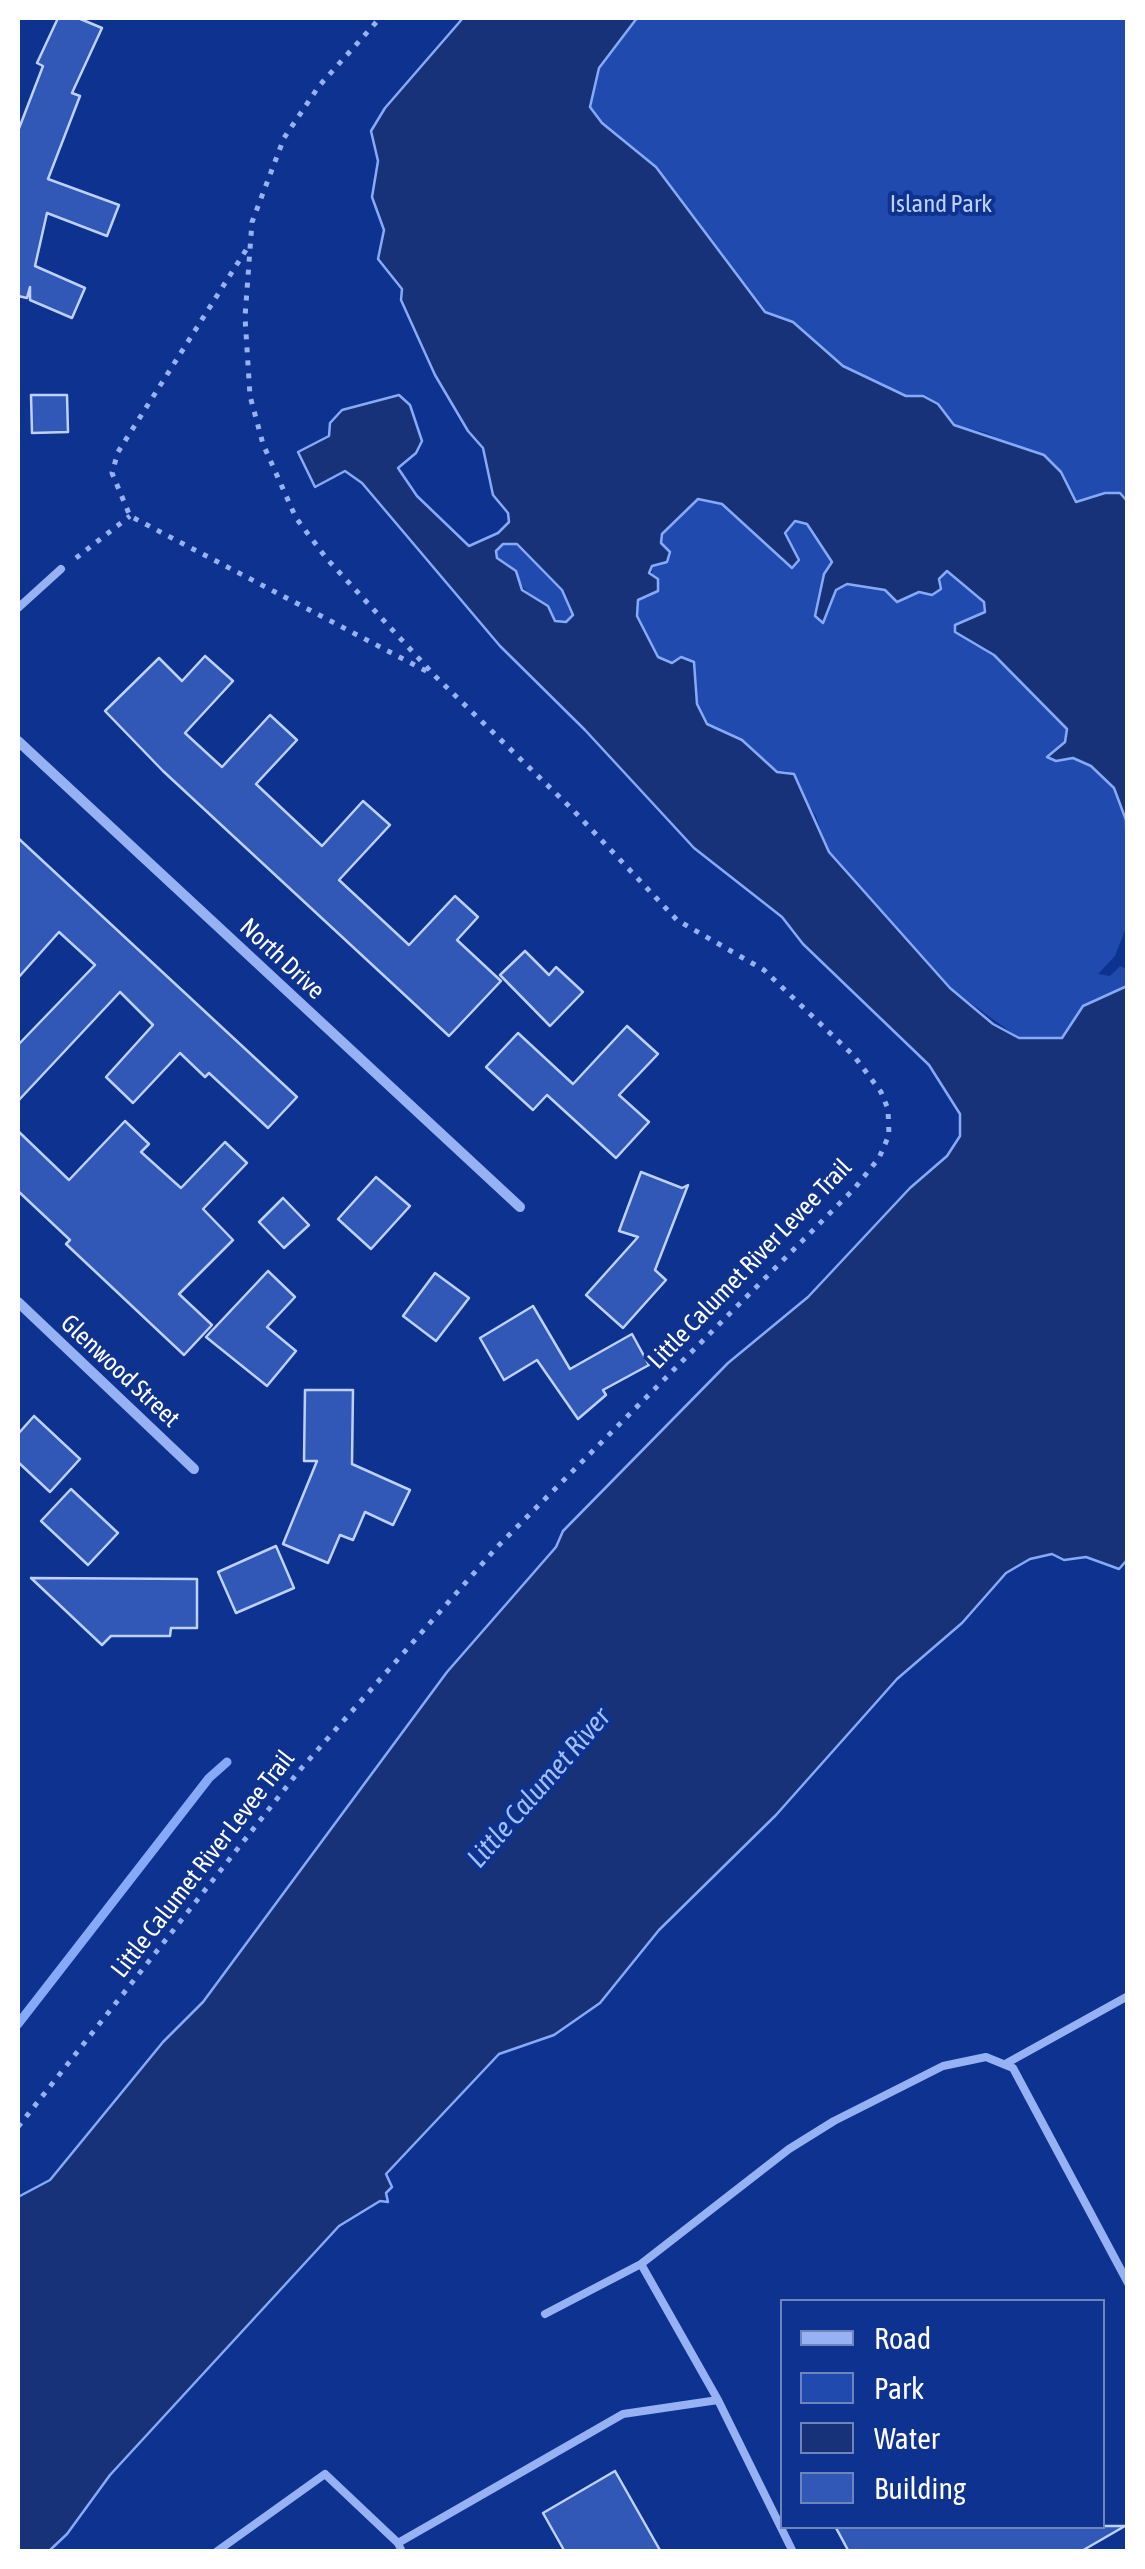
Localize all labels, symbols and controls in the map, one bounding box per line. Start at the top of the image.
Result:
park label: Island Park [890,189,992,219]
street label: North Drive [233,912,331,1006]
street label: Little Calumet River Levee Trail [642,1153,858,1375]
street label: Glenwood Street [54,1308,186,1434]
water label: Little Calumet River [460,1701,618,1875]
street label: Little Calumet River Levee Trail [105,1744,301,1984]
legend [780,2299,1105,2529]
text: Road [874,2321,931,2355]
text: Park [874,2371,924,2405]
text: Water [874,2421,940,2455]
text: Building [874,2471,966,2505]

